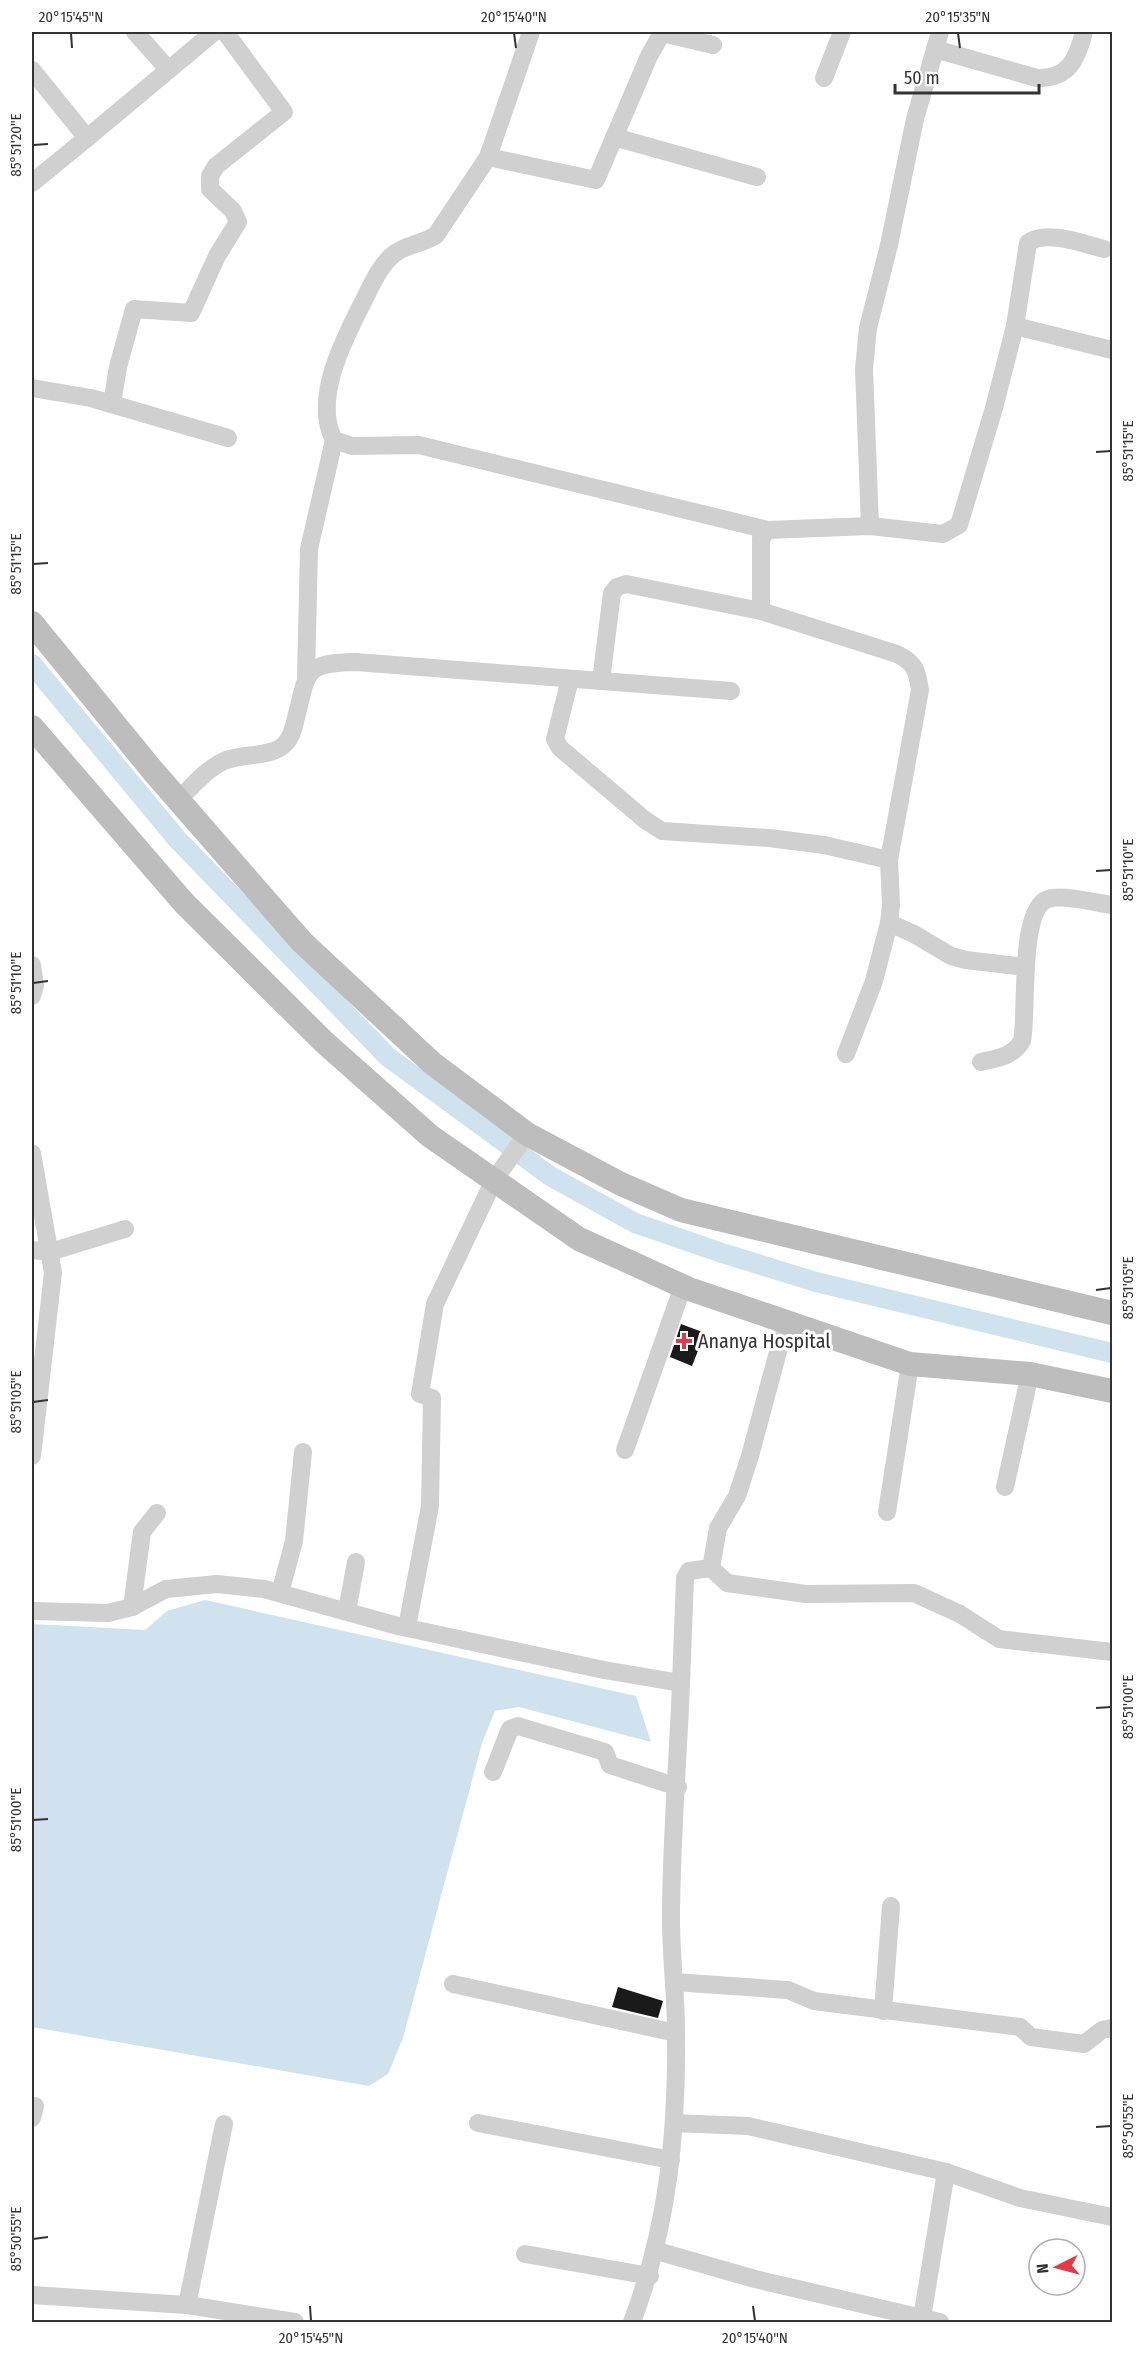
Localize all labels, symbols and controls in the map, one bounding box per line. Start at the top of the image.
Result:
text: 20°15'45"N [39,8,103,26]
text: 20°15'40"N [481,8,547,26]
text: 20°15'35"N [926,8,990,26]
scale bar [895,57,1039,95]
text: 50 m [904,67,940,89]
text: 85°51'20"E [7,113,25,177]
text: 85°51'15"E [1119,420,1137,482]
text: 85°51'15"E [7,533,25,595]
text: 85°51'10"E [1119,839,1137,901]
text: 85°51'10"E [7,952,25,1014]
text: 85°51'05"E [1119,1256,1137,1320]
place label: Ananya Hospital [698,1329,831,1353]
marker: Ananya Hospital [675,1332,693,1350]
text: 85°51'05"E [7,1370,25,1434]
text: 85°51'00"E [1119,1675,1137,1739]
text: 85°51'00"E [7,1788,25,1852]
text: 85°50'55"E [1119,2094,1137,2158]
text: 85°50'55"E [7,2207,25,2271]
north arrow [1027,2237,1087,2297]
text: N [1033,2263,1053,2274]
text: 20°15'45"N [279,2329,343,2347]
text: 20°15'40"N [722,2329,788,2347]

